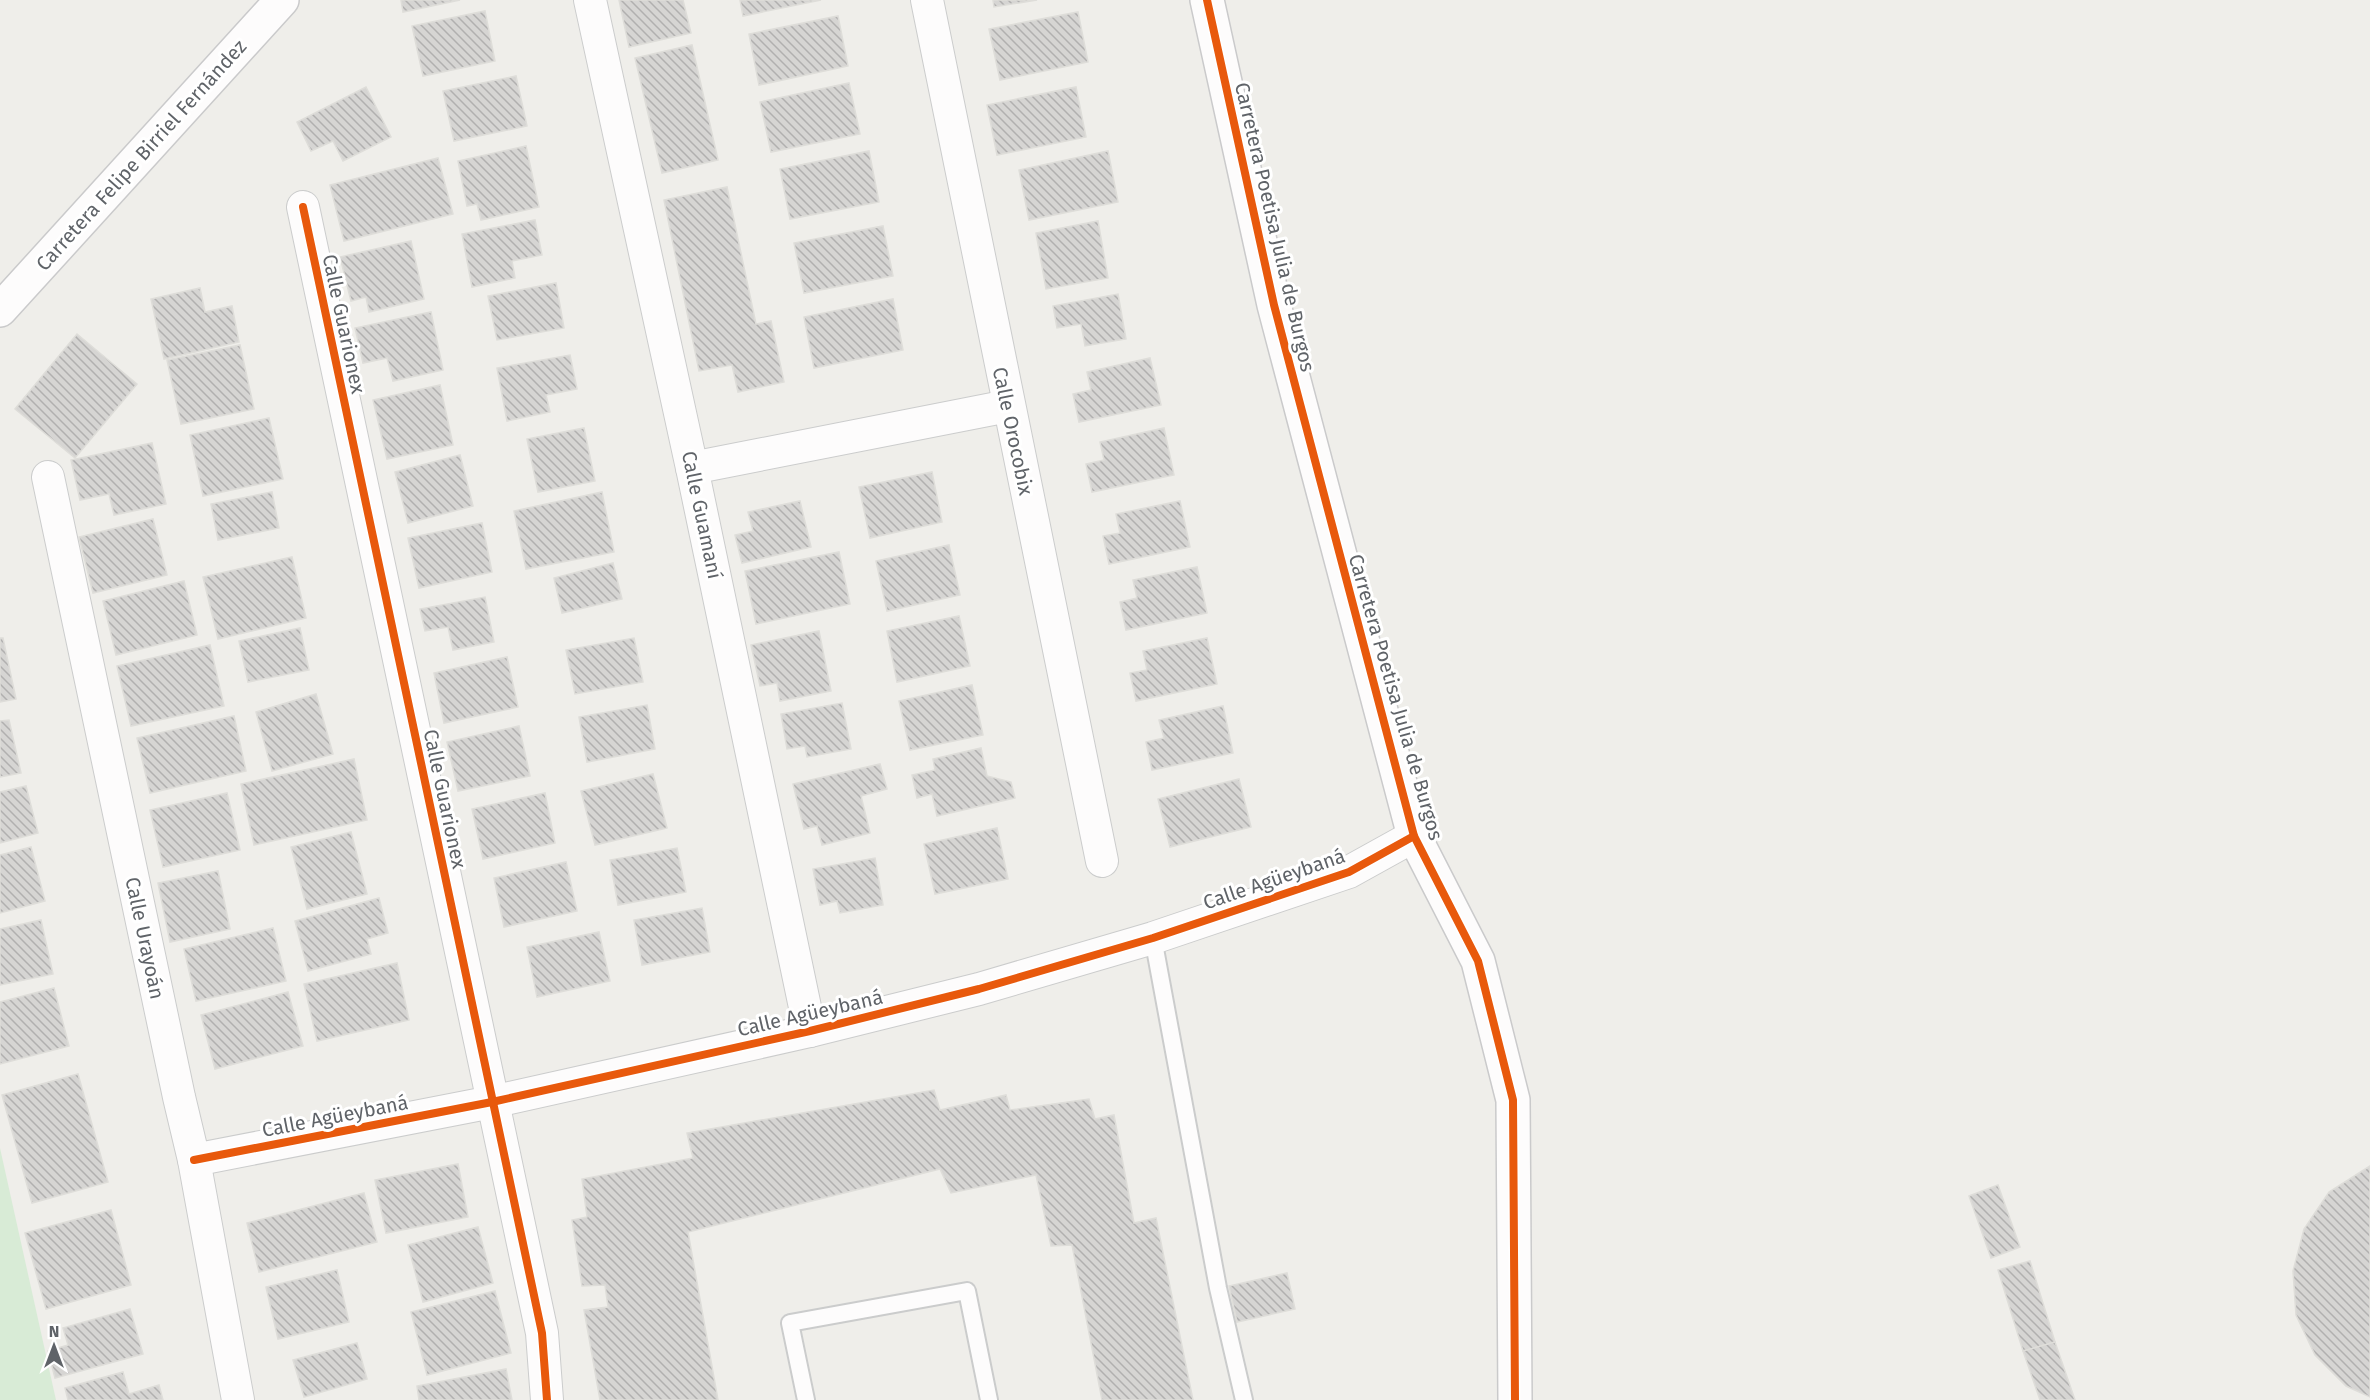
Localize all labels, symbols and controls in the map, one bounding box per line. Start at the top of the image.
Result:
street label: Carretera Felipe Birriel Fernández [31,34,251,276]
street label: Carretera Poetisa Julia de Burgos [1230,80,1320,374]
street label: Calle Guarionex [318,252,371,396]
street label: Calle Orocobix [988,365,1038,497]
street label: Calle Guamaní [677,449,727,581]
street label: Carretera Poetisa Julia de Burgos [1344,551,1448,843]
street label: Calle Guarionex [419,727,472,871]
street label: Calle Agüeybaná [1200,843,1348,915]
street label: Calle Urayoán [120,875,170,1001]
street label: Calle Agüeybaná [735,985,885,1041]
street label: Calle Agüeybaná [260,1090,410,1142]
north arrow [24,1316,84,1376]
text: N [49,1322,59,1341]

